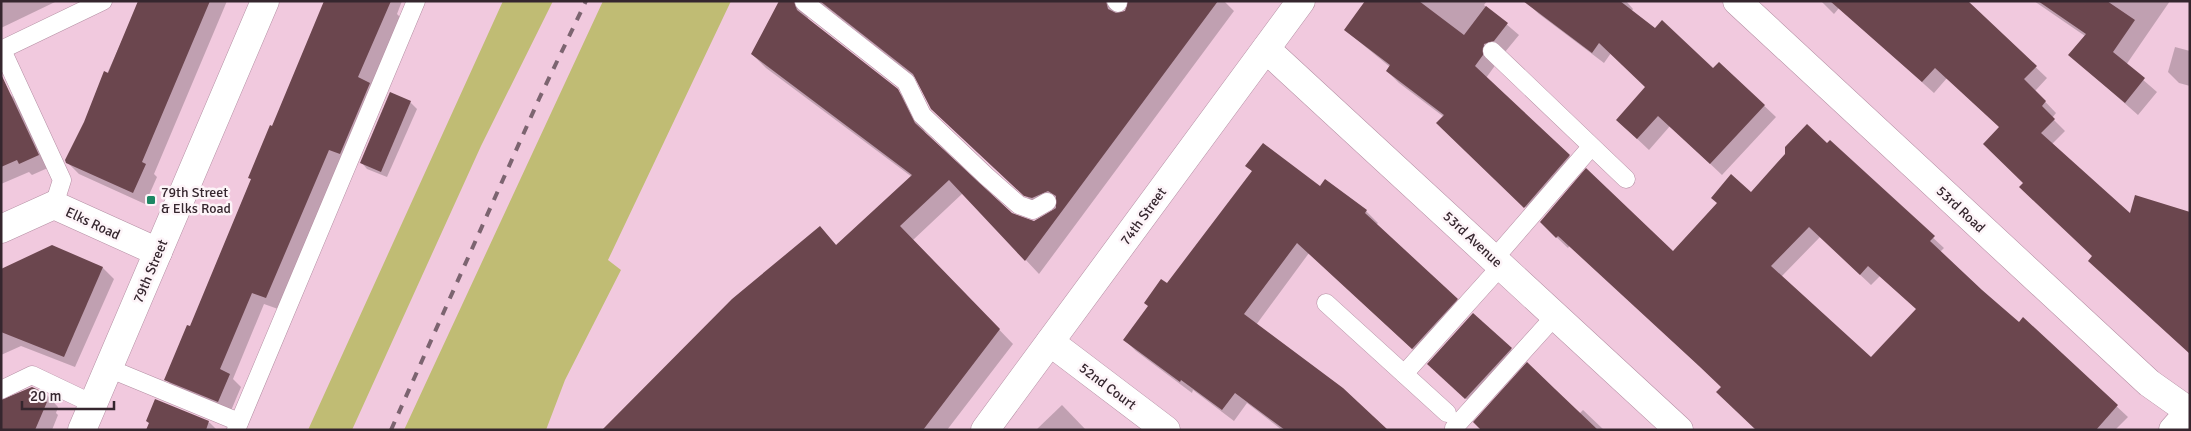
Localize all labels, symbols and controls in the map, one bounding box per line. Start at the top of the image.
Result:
street label: 53rd Road [1933,182,1989,236]
place label: 79th Street & Elks Road [161,184,231,217]
street label: 74th Street [1117,184,1170,248]
marker: 79th Street & Elks Road [145,194,157,206]
street label: Elks Road [63,203,123,243]
street label: 53rd Avenue [1440,208,1506,271]
street label: 79th Street [130,237,171,305]
street label: 52nd Court [1076,359,1140,413]
scale bar [22,378,115,410]
text: 20 m [30,387,61,405]

